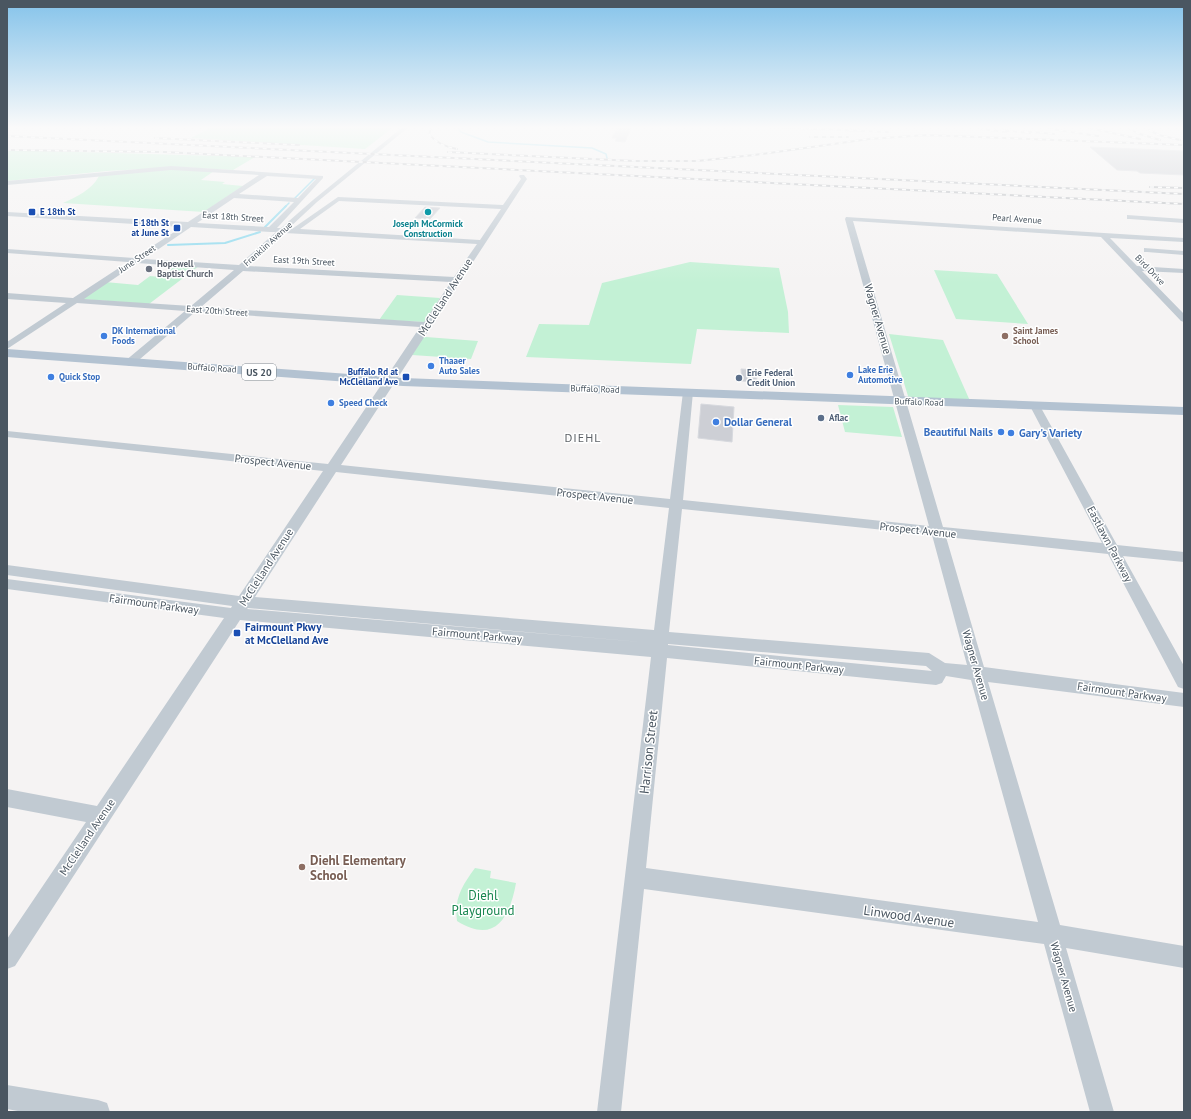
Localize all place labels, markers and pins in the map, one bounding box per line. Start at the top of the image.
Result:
place label: E 18th St [40,206,76,217]
marker: E 18th St [27,207,37,217]
marker: Joseph McCormick Construction [423,207,433,217]
place label: E 18th St at June St [132,217,170,238]
place label: Joseph McCormick Construction [392,218,464,239]
marker: E 18th St at June St [172,223,182,233]
place label: Hopewell Baptist Church [157,258,213,279]
marker: Hopewell Baptist Church [144,264,154,274]
place label: DK International Foods [112,325,176,346]
place label: Saint James School [1013,325,1058,346]
marker: DK International Foods [99,331,109,341]
marker: Saint James School [1000,331,1010,341]
place label: Thaaer Auto Sales [439,355,480,376]
marker: Thaaer Auto Sales [426,361,436,371]
place label: Lake Erie Automotive [858,364,903,385]
place label: Buffalo Rd at McClelland Ave [339,366,399,387]
place label: Erie Federal Credit Union [747,367,795,388]
marker: Lake Erie Automotive [845,370,855,380]
place label: Quick Stop [59,371,100,382]
marker: Quick Stop [46,372,56,382]
marker: Buffalo Rd at McClelland Ave [401,372,411,382]
marker: Erie Federal Credit Union [734,373,744,383]
place label: Speed Check [339,397,388,408]
marker: Speed Check [326,398,336,408]
place label: Aflac [829,412,848,423]
marker: Aflac [816,413,826,423]
place label: Dollar General [724,415,793,429]
marker: Dollar General [711,417,721,427]
place label: Beautiful Nails [924,425,993,439]
place label: Gary's Variety [1019,426,1083,440]
marker: Beautiful Nails [996,427,1006,437]
marker: Gary's Variety [1006,428,1016,438]
place label: Fairmount Pkwy at McClelland Ave [245,620,329,647]
marker: Fairmount Pkwy at McClelland Ave [232,628,242,638]
place label: Diehl Elementary School [310,852,407,884]
marker: Diehl Elementary School [297,862,307,872]

